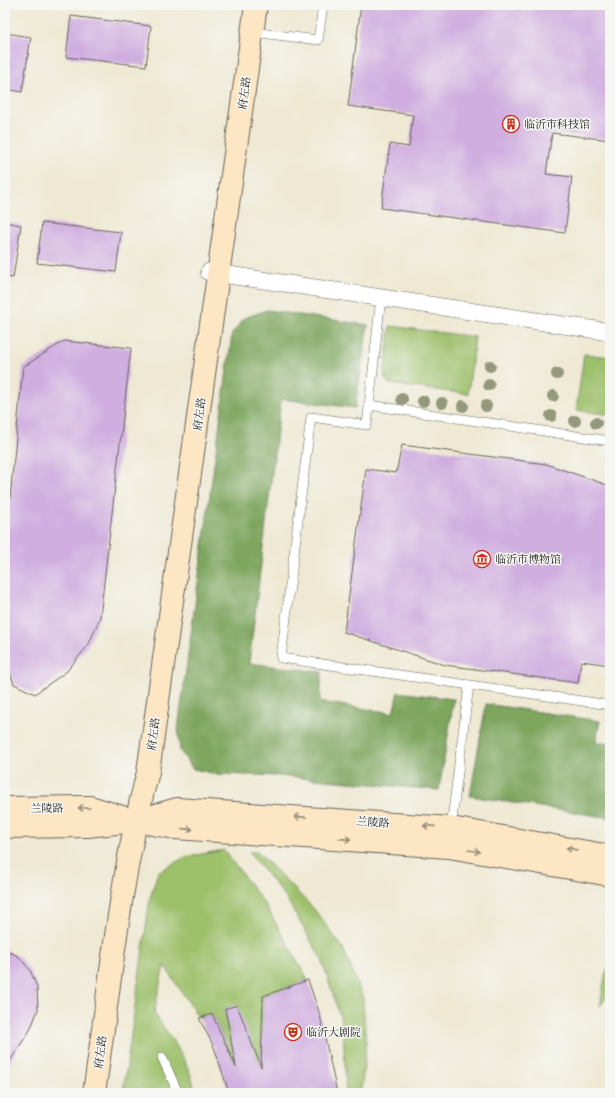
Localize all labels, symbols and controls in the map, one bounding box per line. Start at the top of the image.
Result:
street label: 府左路 [236,76,254,110]
building icon: 临沂市科技馆 [501,114,521,134]
place label: 临沂市科技馆 [524,118,590,132]
street label: 府左路 [191,397,209,431]
museum icon: 临沂市博物馆 [472,549,492,569]
place label: 临沂市博物馆 [495,553,561,567]
street label: 府左路 [145,717,163,751]
street label: 兰陵路 [30,802,64,816]
one-way arrow [78,804,91,812]
one-way arrow [294,813,307,820]
street label: 兰陵路 [356,815,390,831]
one-way arrow [423,823,436,830]
one-way arrow [180,825,193,832]
one-way arrow [338,836,351,843]
one-way arrow [566,845,579,853]
one-way arrow [467,847,480,855]
theatre icon: 临沂大剧院 [283,1022,303,1042]
place label: 临沂大剧院 [306,1026,361,1040]
street label: 府左路 [92,1035,110,1069]

